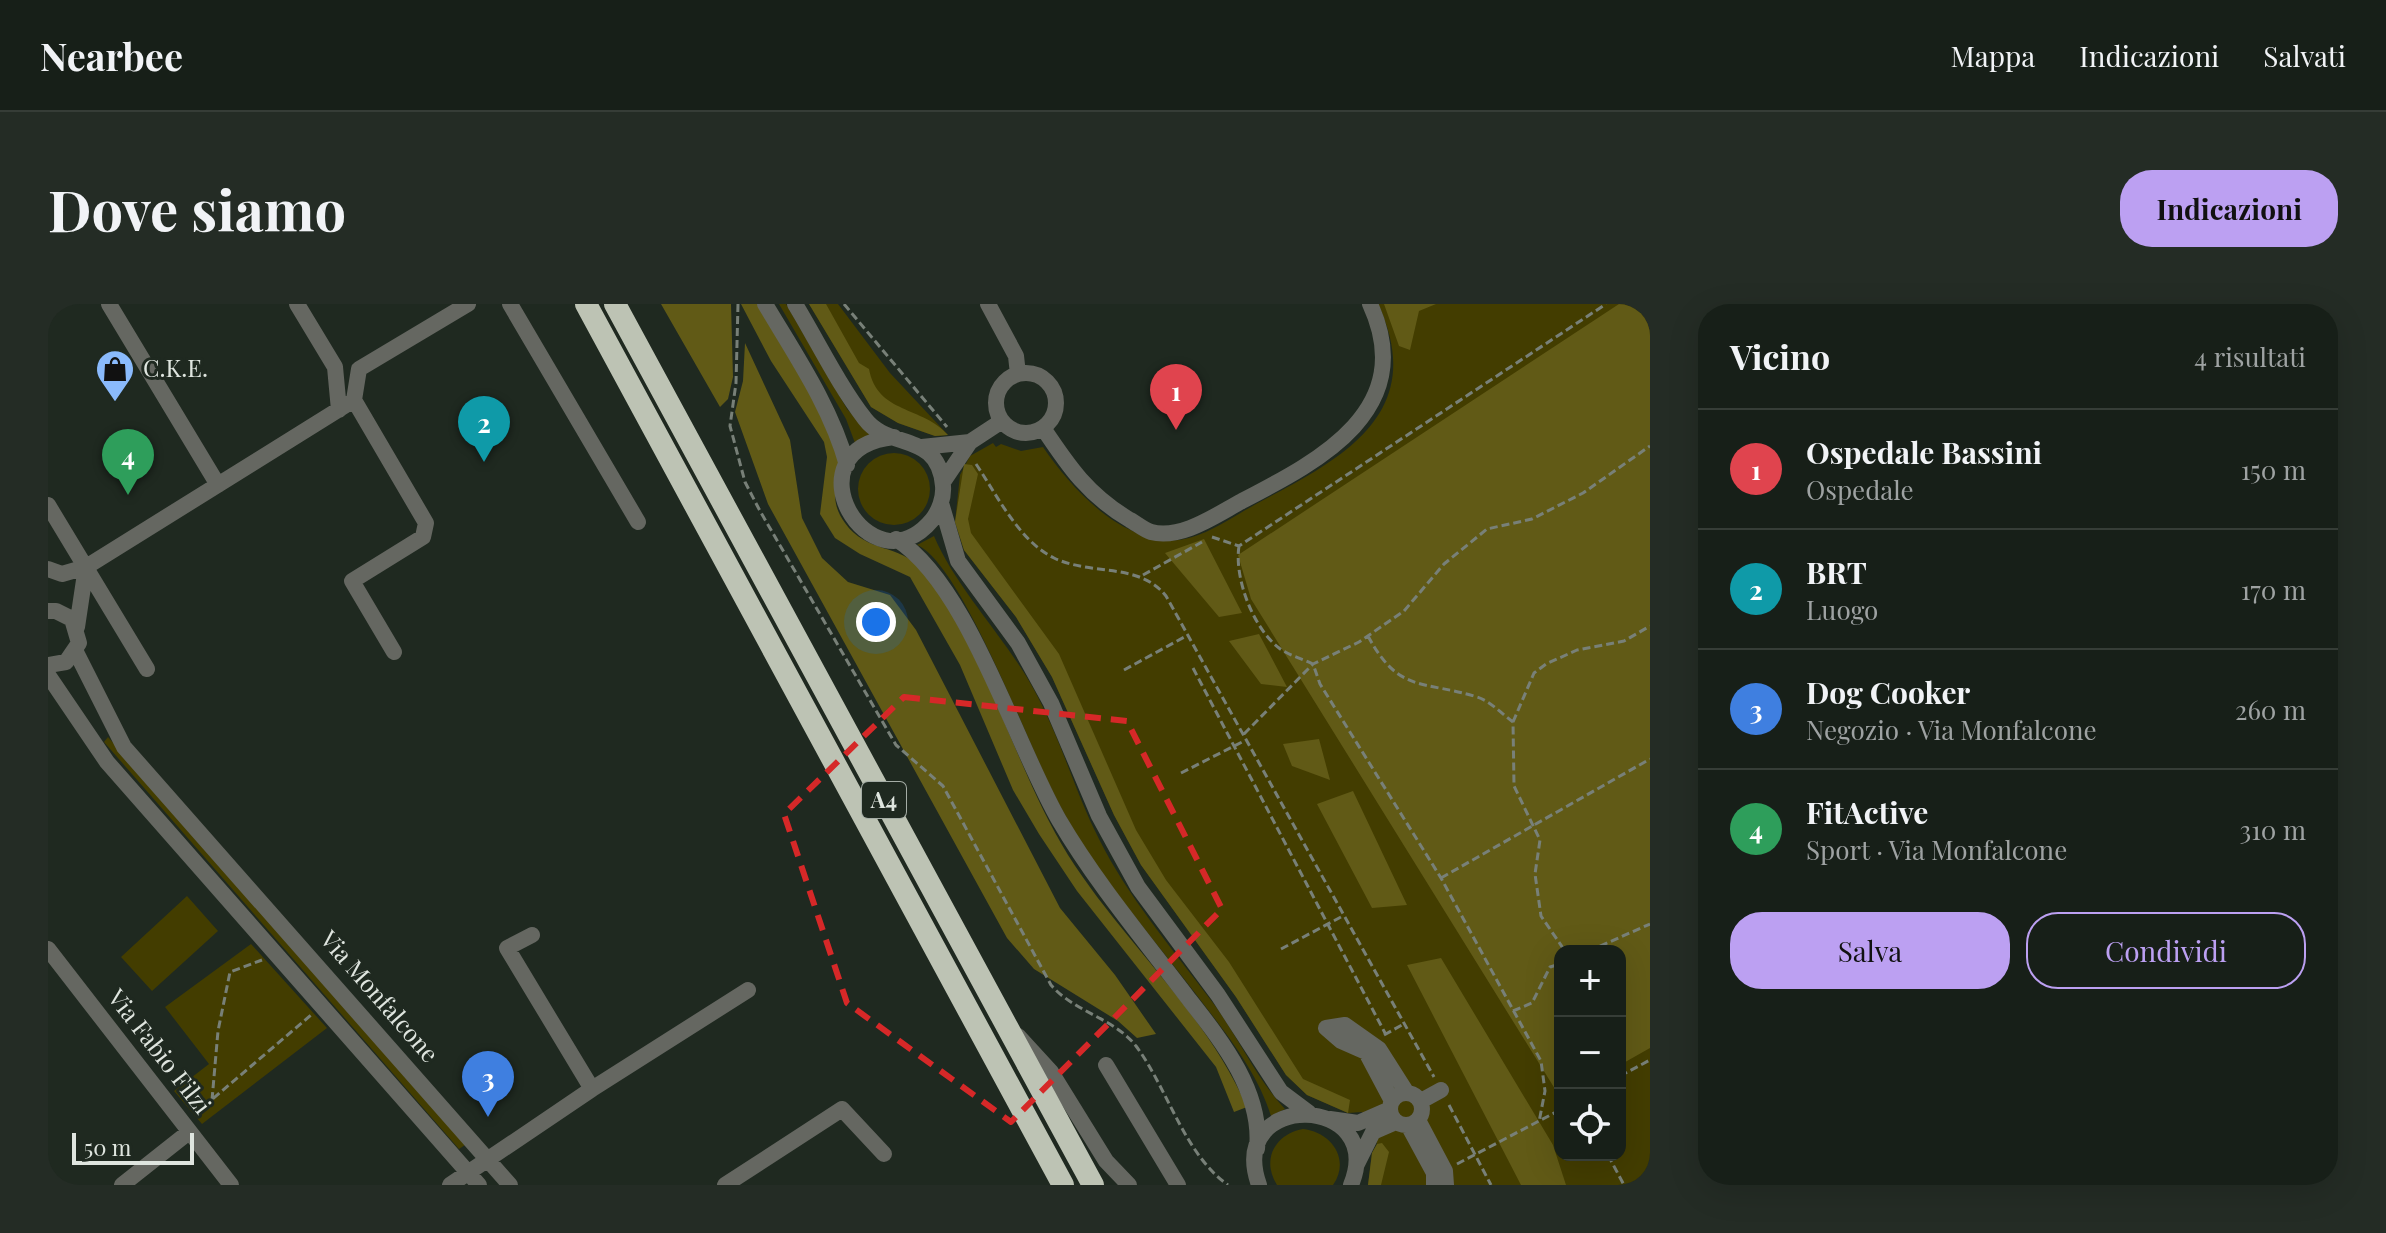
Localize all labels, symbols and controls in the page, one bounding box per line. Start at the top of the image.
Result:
text: Nearbee [40,30,183,81]
text: Mappa [1951,37,2035,74]
text: Indicazioni [2079,37,2219,74]
text: Salvati [2263,37,2346,74]
button: Indicazioni [2120,170,2338,247]
text: Dove siamo [48,171,346,246]
text: Vicino [1730,333,1830,379]
text: 4 risultati [2194,339,2306,374]
shop icon: C.K.E. [94,348,136,403]
place label: C.K.E. [143,351,208,383]
pin: 1 [1150,364,1202,430]
pin: 2 [458,396,510,462]
pin: 4 [102,429,154,495]
text: Ospedale Bassini [1806,432,2042,472]
text: 1 [1751,452,1761,487]
text: 150 m [2241,452,2306,487]
text: Ospedale [1806,472,1914,507]
text: BRT [1806,552,1867,592]
text: 2 [1749,572,1763,607]
text: 170 m [2241,572,2306,607]
text: Luogo [1806,592,1878,627]
your location [856,602,896,642]
text: Dog Cooker [1806,672,1970,712]
text: 3 [1750,692,1762,727]
text: 260 m [2235,692,2306,727]
text: Negozio · Via Monfalcone [1806,712,2097,747]
road number: A4 [862,782,906,818]
text: FitActive [1806,792,1928,832]
text: 4 [1749,812,1763,847]
text: 310 m [2239,812,2306,847]
text: Sport · Via Monfalcone [1806,832,2067,867]
button: Salva [1730,912,2010,989]
button: Condividi [2026,912,2306,989]
street label: Via Monfalcone [314,922,447,1068]
map controls [1554,945,1626,1161]
button: + [1554,945,1626,1017]
street label: Via Fabio Filzi [101,981,219,1120]
button: − [1554,1017,1626,1089]
pin: 3 [462,1051,514,1117]
button: locate [1554,1089,1626,1161]
scale bar [72,1129,194,1165]
text: 50 m [84,1132,131,1162]

